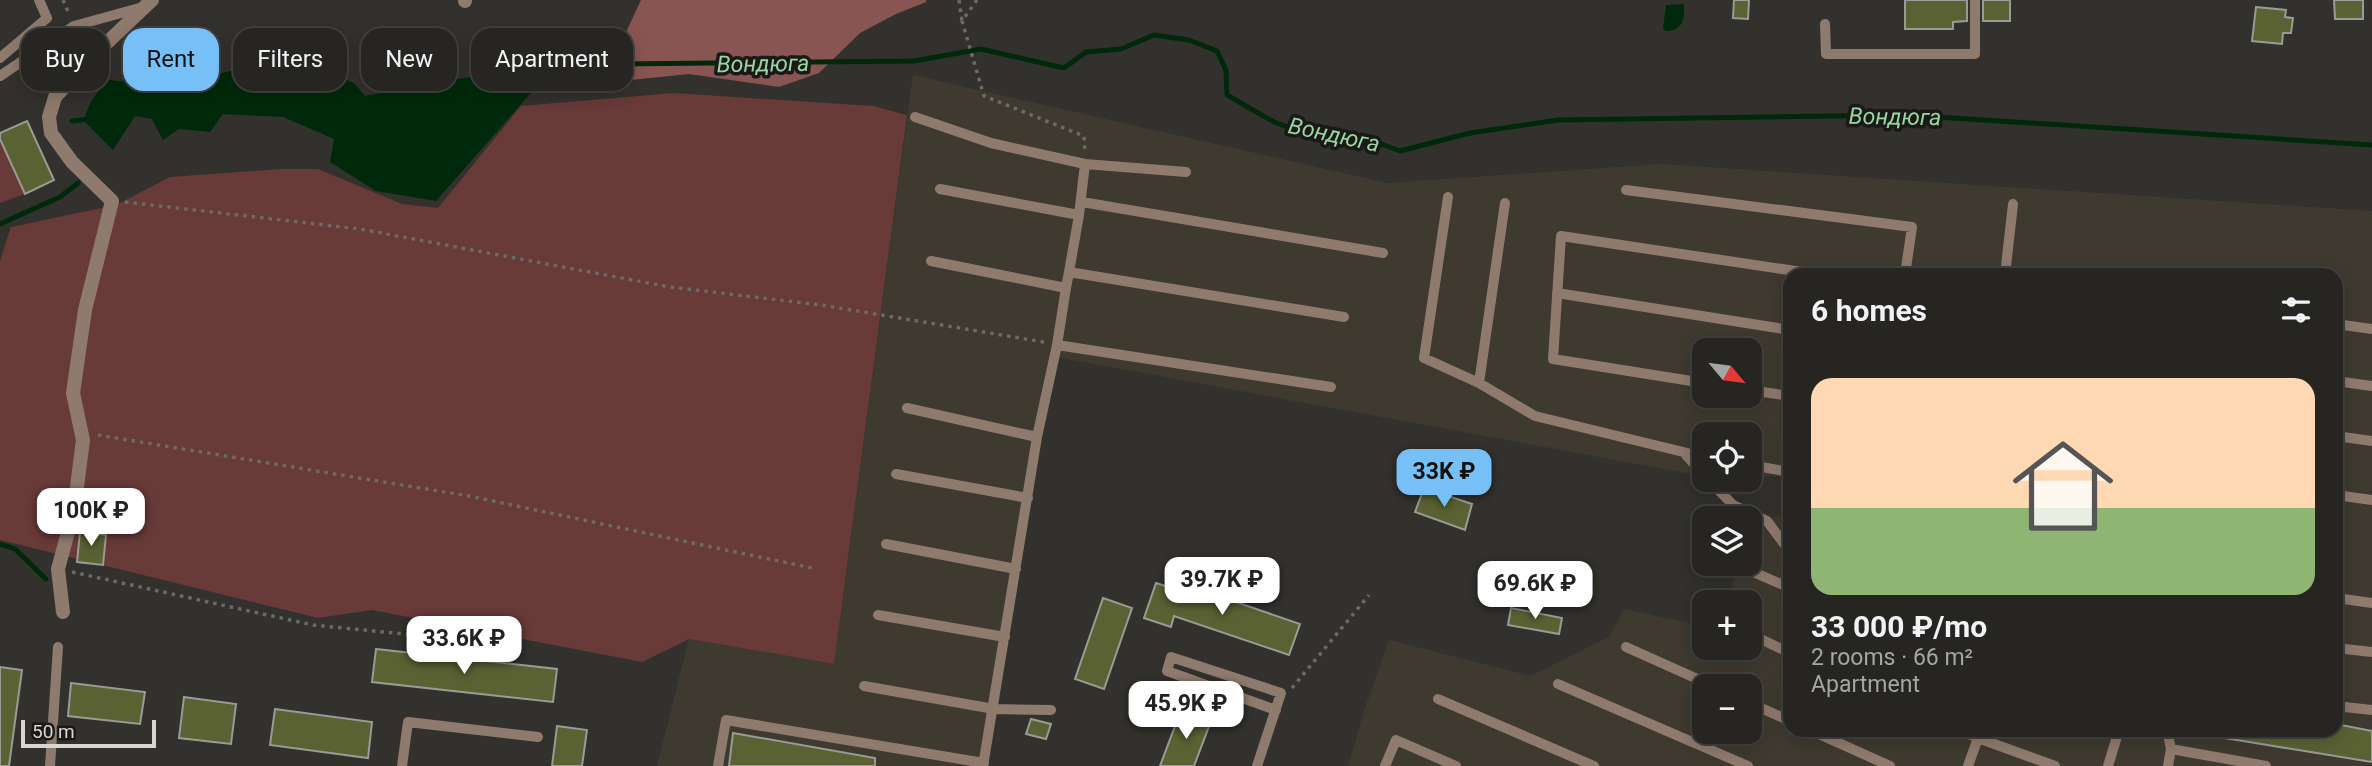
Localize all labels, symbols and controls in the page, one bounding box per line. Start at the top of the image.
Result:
chip: Buy [21,28,109,91]
chip: Rent [123,28,219,91]
chip: Filters [233,28,347,91]
chip: New [361,28,457,91]
chip: Apartment [471,28,633,91]
water label: Вондюга [716,50,810,78]
water label: Вондюга [1848,103,1942,131]
water label: Вондюга [1286,112,1382,158]
icon: filters [2277,291,2315,329]
text: 6 homes [1811,293,1927,328]
north arrow [1692,338,1762,408]
map controls [1692,338,1762,744]
button: locate [1692,422,1762,492]
icon: home [2000,423,2126,549]
pin: 33K ₽ [1395,449,1493,509]
text: 33K ₽ [1413,458,1475,485]
pin: 100K ₽ [34,489,148,548]
text: 100K ₽ [53,497,129,524]
button: layers [1692,506,1762,576]
pin: 39.7K ₽ [1157,558,1287,617]
pin: 69.6K ₽ [1470,562,1600,621]
text: 39.7K ₽ [1181,566,1263,593]
text: 69.6K ₽ [1494,570,1576,597]
button: + [1692,590,1762,660]
text: 33 000 ₽/mo [1811,609,1987,644]
pin: 33.6K ₽ [399,616,529,676]
text: 33.6K ₽ [423,625,505,652]
text: 2 rooms · 66 m² [1811,644,1973,671]
text: Apartment [1811,671,1920,698]
button: − [1692,674,1762,744]
pin: 45.9K ₽ [1121,682,1251,741]
text: 45.9K ₽ [1145,690,1227,717]
scale bar [21,717,156,749]
text: 50 m [32,720,75,743]

